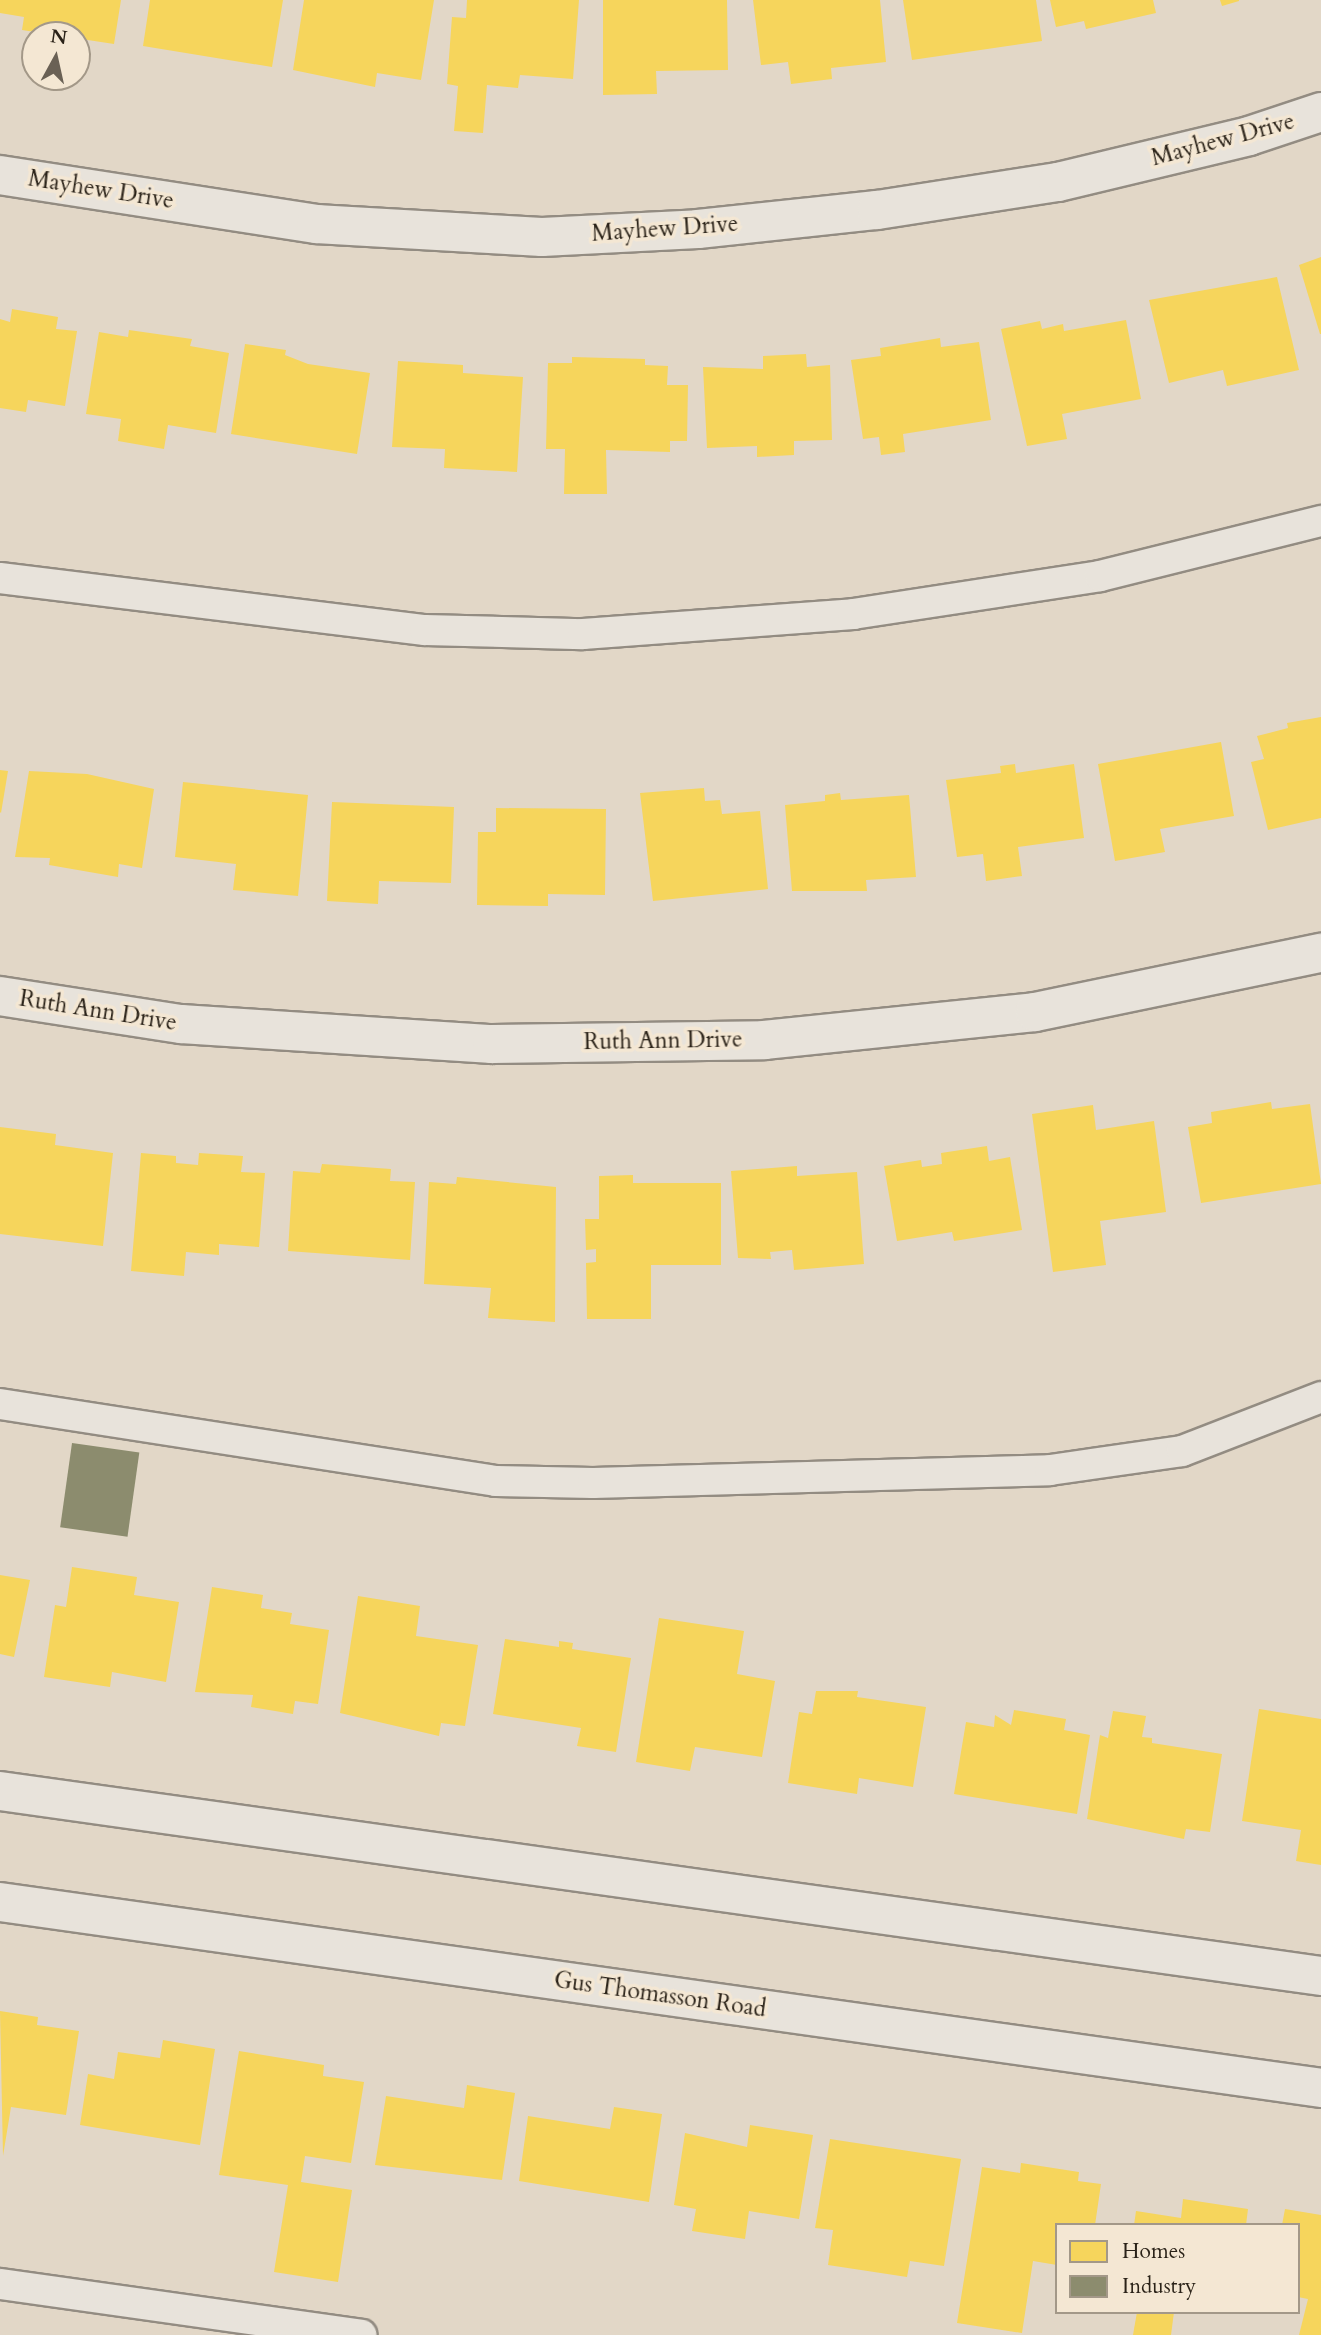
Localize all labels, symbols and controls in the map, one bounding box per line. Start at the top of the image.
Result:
north arrow [21,21,91,91]
text: N [49,23,69,51]
street label: Mayhew Drive [1148,108,1298,172]
street label: Mayhew Drive [26,165,176,215]
street label: Mayhew Drive [591,210,739,248]
street label: Ruth Ann Drive [17,985,179,1037]
street label: Ruth Ann Drive [583,1026,743,1056]
street label: Gus Thomasson Road [552,1966,768,2024]
legend [1055,2223,1300,2314]
text: Homes [1122,2237,1185,2266]
text: Industry [1122,2272,1196,2301]

